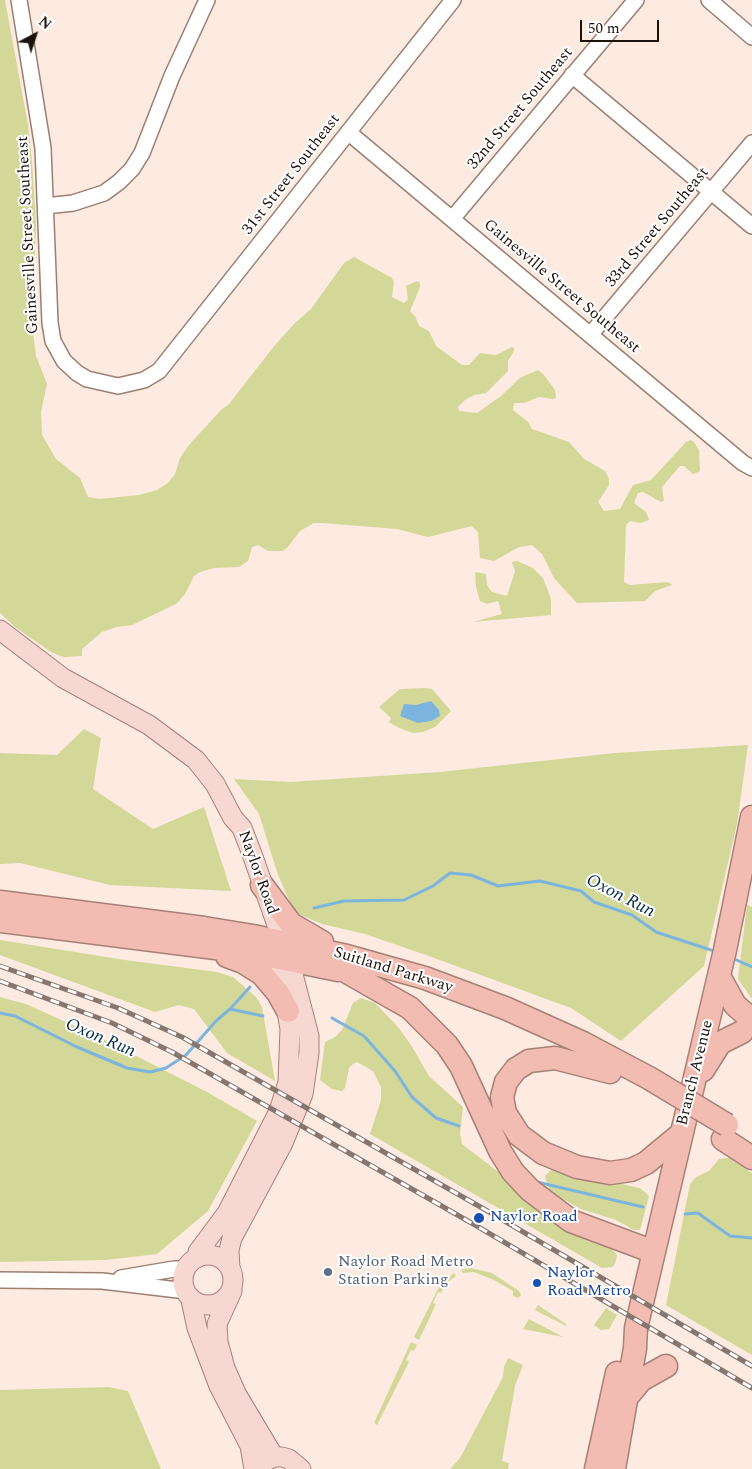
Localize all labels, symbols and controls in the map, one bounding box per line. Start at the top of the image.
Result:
north arrow [10,10,60,60]
scale bar [582,10,661,42]
text: N [34,11,56,35]
text: 50 m [588,17,620,40]
street label: 32nd Street Southeast [464,44,578,174]
street label: 31st Street Southeast [239,111,345,239]
street label: Gainesville Street Southeast [14,135,44,335]
street label: 33rd Street Southeast [602,164,714,292]
street label: Gainesville Street Southeast [479,216,643,358]
street label: Naylor Road [233,828,281,918]
water label: Oxon Run [582,871,658,923]
street label: Suitland Parkway [331,944,455,998]
water label: Oxon Run [62,1015,138,1063]
street label: Branch Avenue [674,1018,718,1128]
place label: Naylor Road [490,1208,578,1228]
marker: Naylor Road [472,1211,486,1225]
place label: Naylor Road Metro Station Parking [338,1253,474,1291]
place label: Naylor Road Metro [547,1264,631,1302]
marker: Naylor Road Metro Station Parking [322,1266,334,1278]
marker: Naylor Road Metro [531,1277,543,1289]

